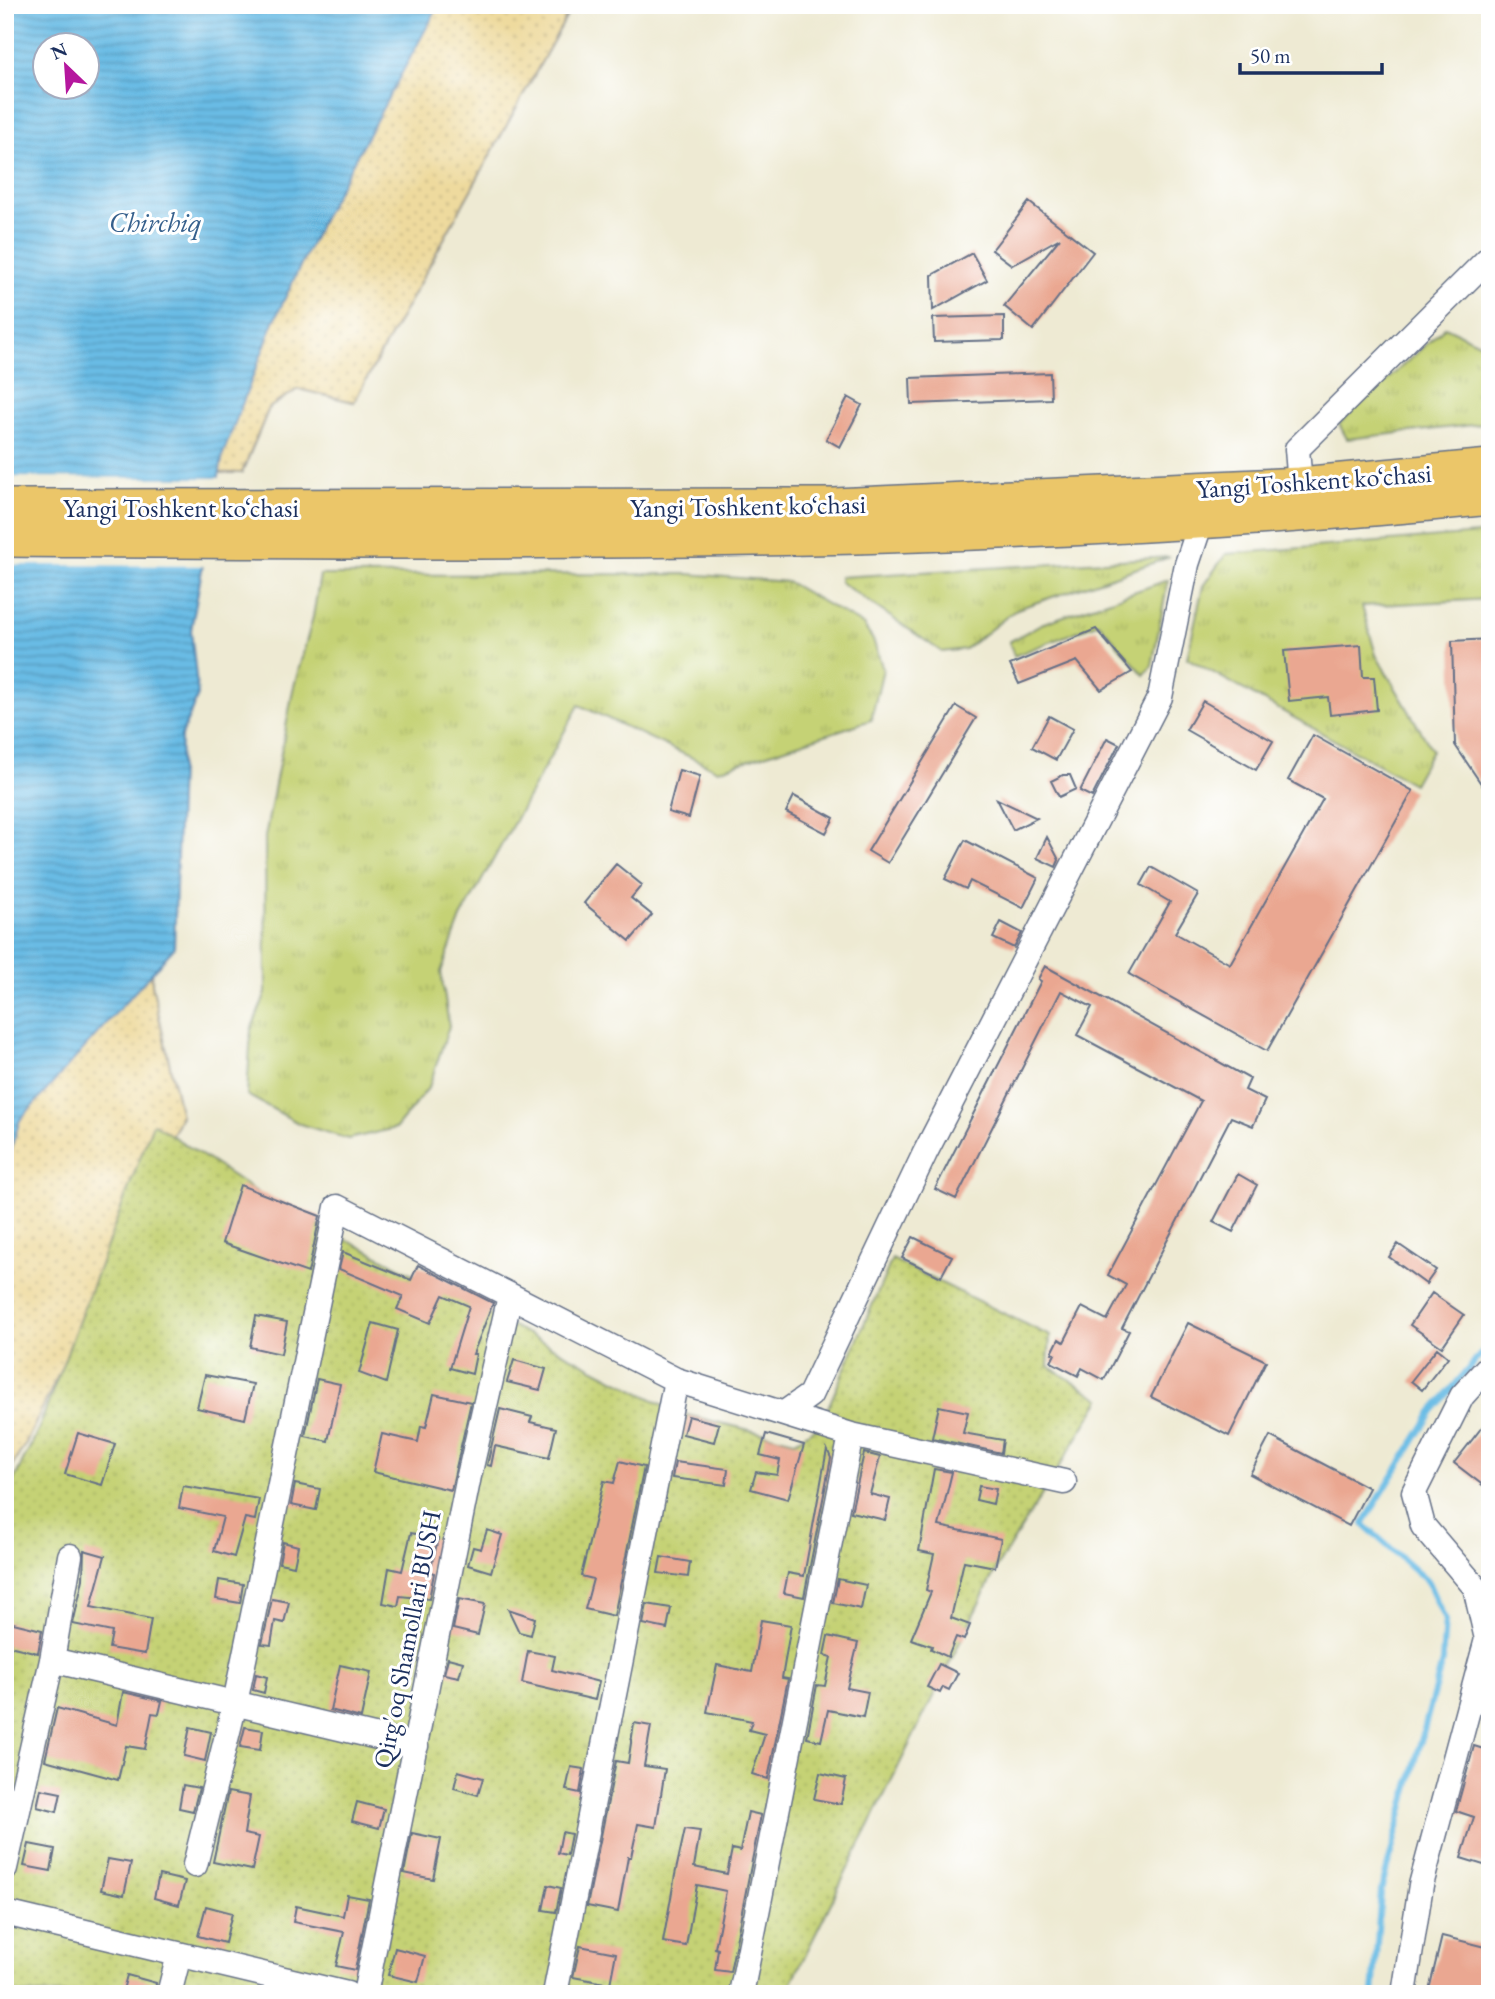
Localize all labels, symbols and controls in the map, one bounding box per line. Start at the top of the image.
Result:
north arrow [32,32,102,102]
scale bar [1240,32,1381,76]
text: N [47,36,72,66]
text: 50 m [1250,42,1291,69]
water label: Chirchiq [109,204,201,241]
street label: Yangi Toshkent ko‘chasi [1195,456,1433,506]
street label: Yangi Toshkent ko‘chasi [630,487,866,525]
street label: Yangi Toshkent ko‘chasi [63,491,299,525]
street label: Qirg'oq Shamollari BUSH [365,1507,449,1771]

